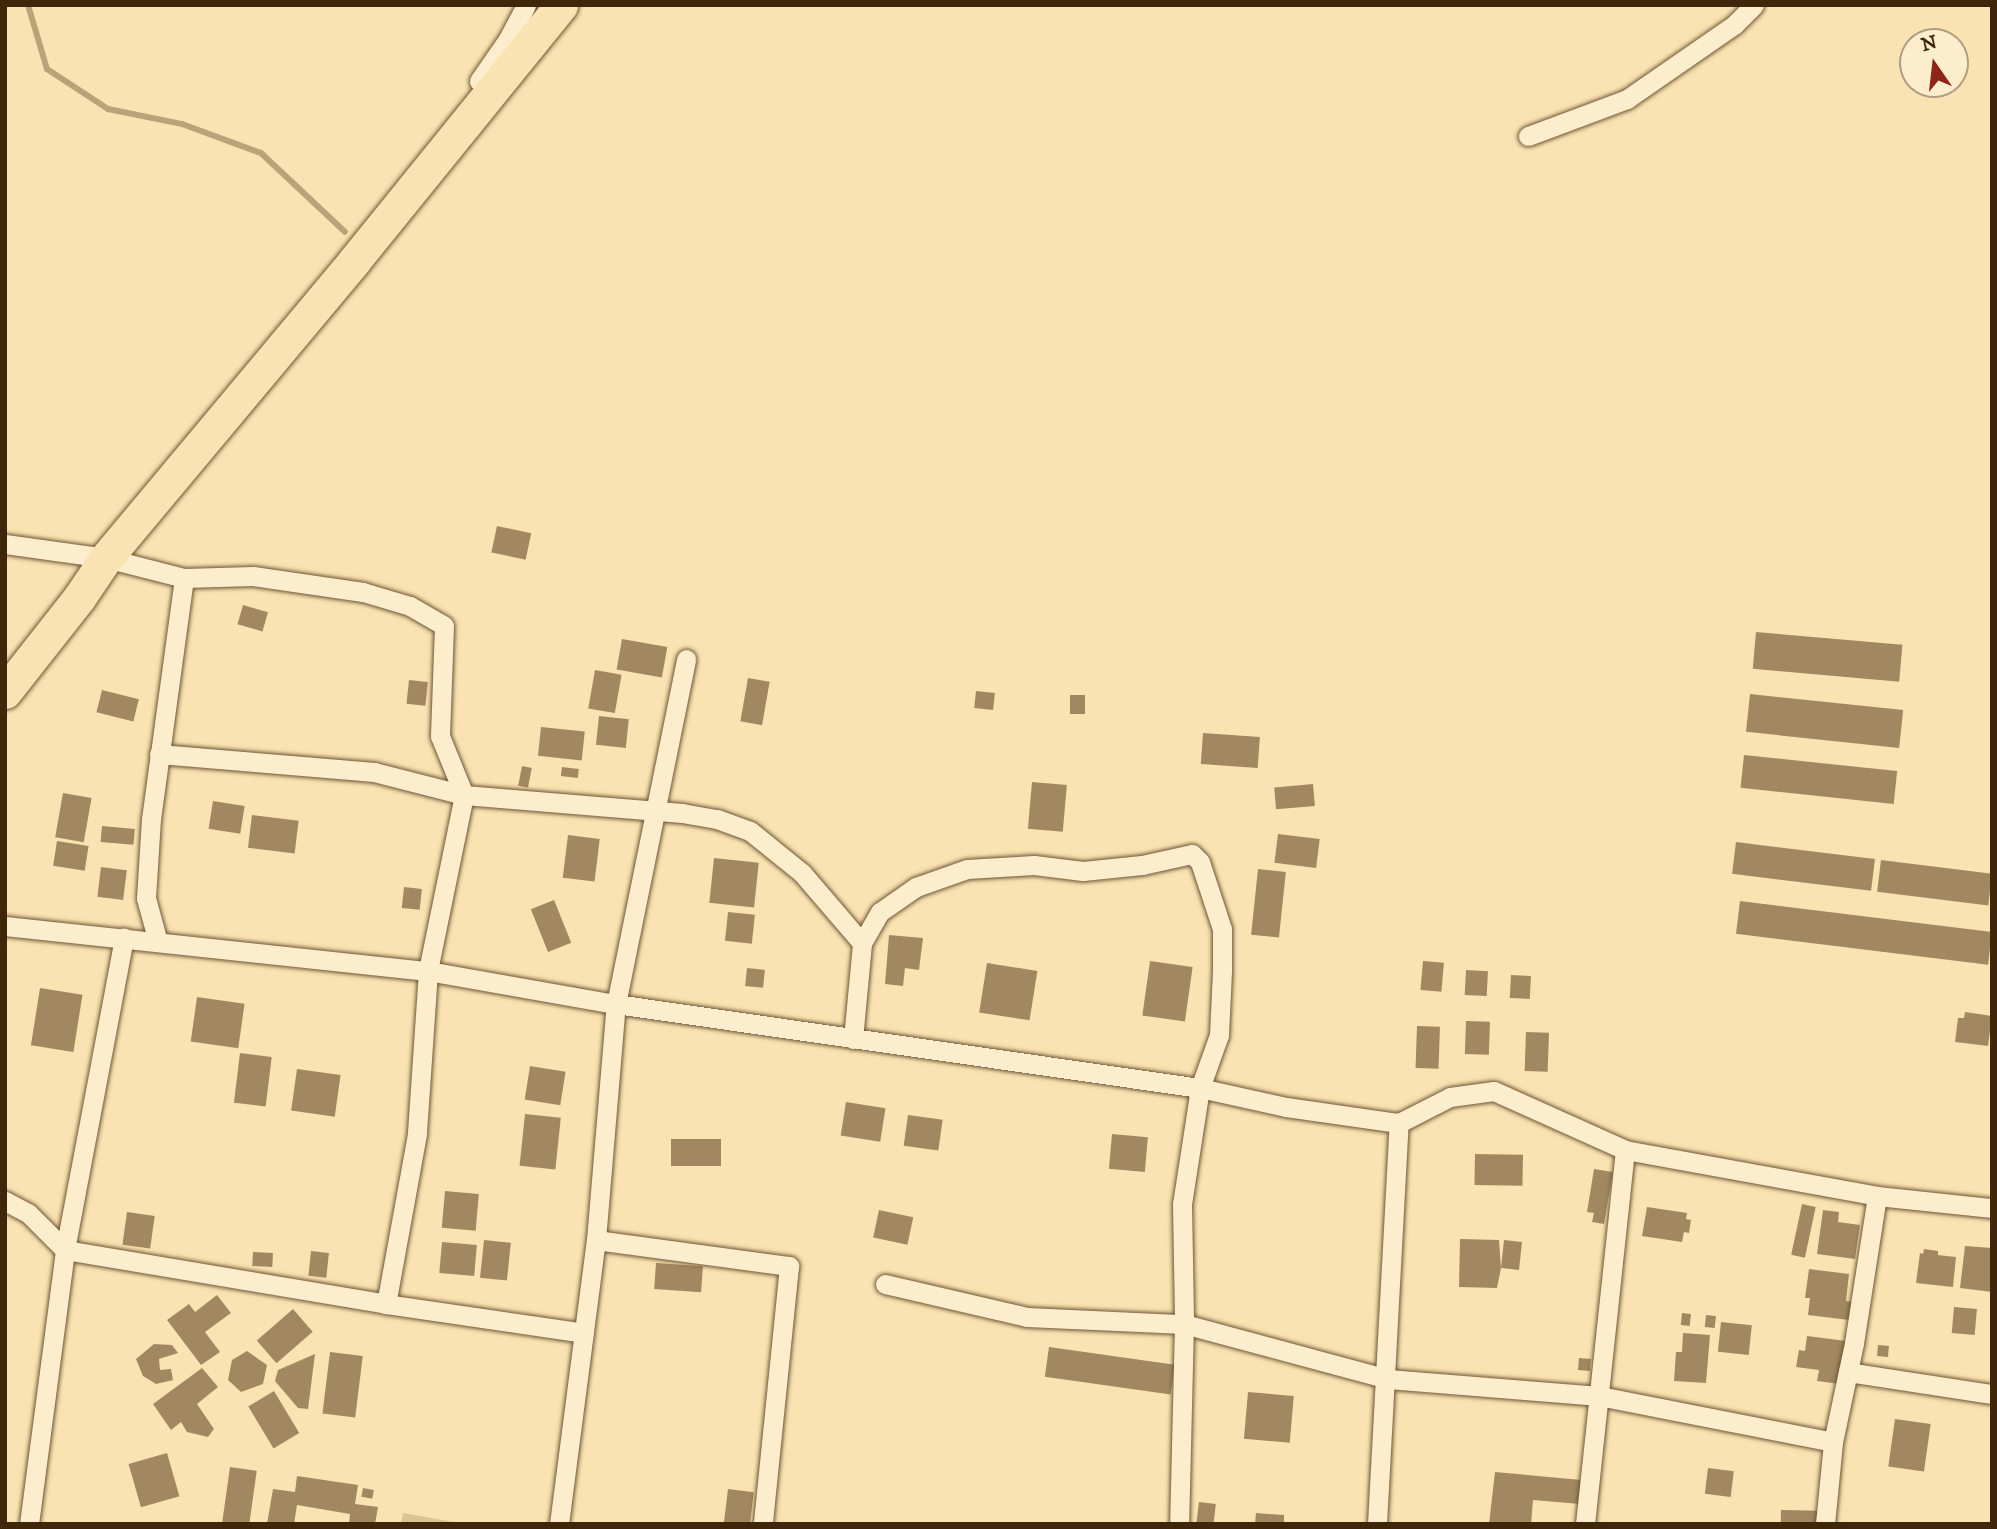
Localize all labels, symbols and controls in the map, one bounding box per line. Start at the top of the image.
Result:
north arrow [1899,28,1969,98]
text: N [1919,31,1940,57]

